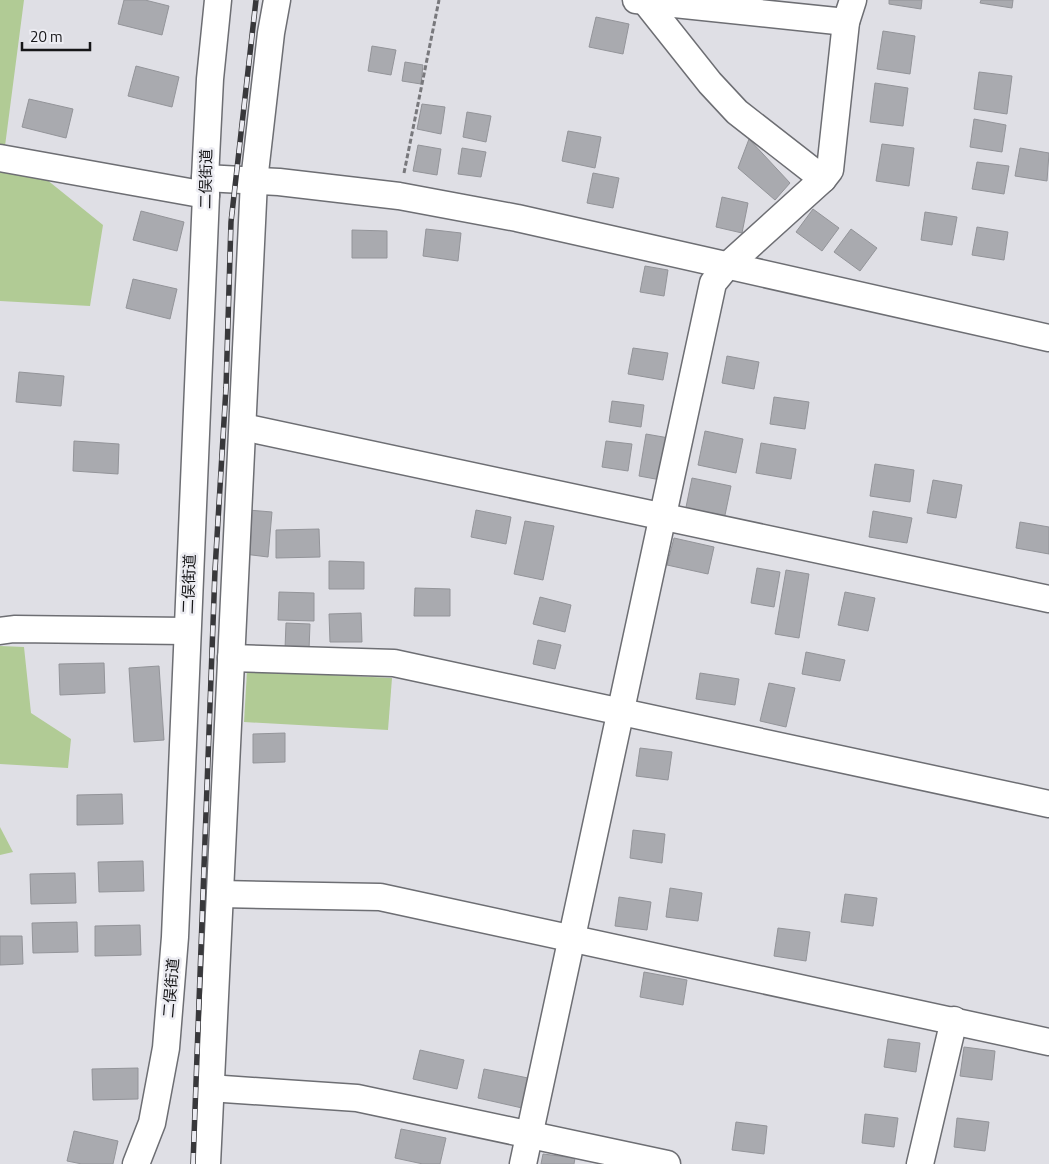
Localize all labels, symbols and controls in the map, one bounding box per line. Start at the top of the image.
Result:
scale bar [22,20,90,52]
text: 20 m [30,25,63,48]
street label: 二俣街道 [193,149,218,209]
street label: 二俣街道 [176,554,201,614]
street label: 二俣街道 [156,957,185,1019]

